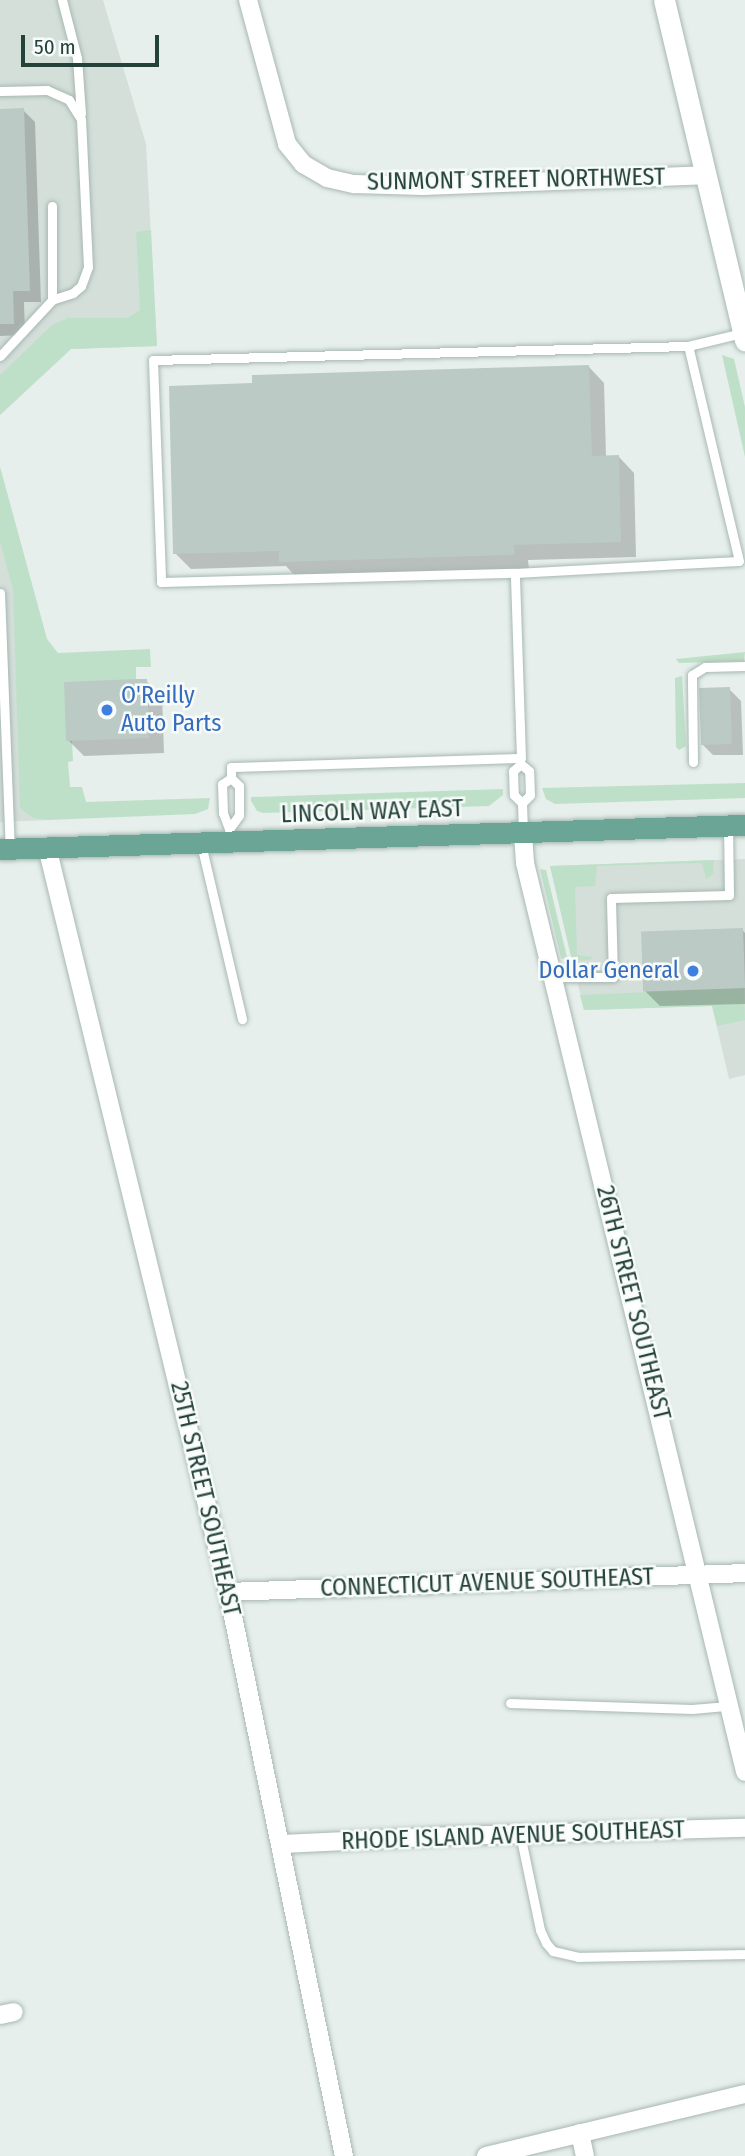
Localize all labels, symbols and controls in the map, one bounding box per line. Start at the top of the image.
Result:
scale bar [24,21,163,65]
text: 50 m [34,34,76,60]
street label: SUNMONT STREET NORTHWEST [367,163,665,197]
place label: O'Reilly Auto Parts [121,682,221,738]
marker: O'Reilly Auto Parts [99,702,115,718]
street label: LINCOLN WAY EAST [280,794,464,830]
place label: Dollar General [539,957,679,985]
marker: Dollar General [685,963,701,979]
street label: 26TH STREET SOUTHEAST [590,1183,676,1423]
street label: 25TH STREET SOUTHEAST [164,1379,246,1619]
street label: CONNECTICUT AVENUE SOUTHEAST [320,1563,654,1603]
street label: RHODE ISLAND AVENUE SOUTHEAST [341,1816,685,1856]

